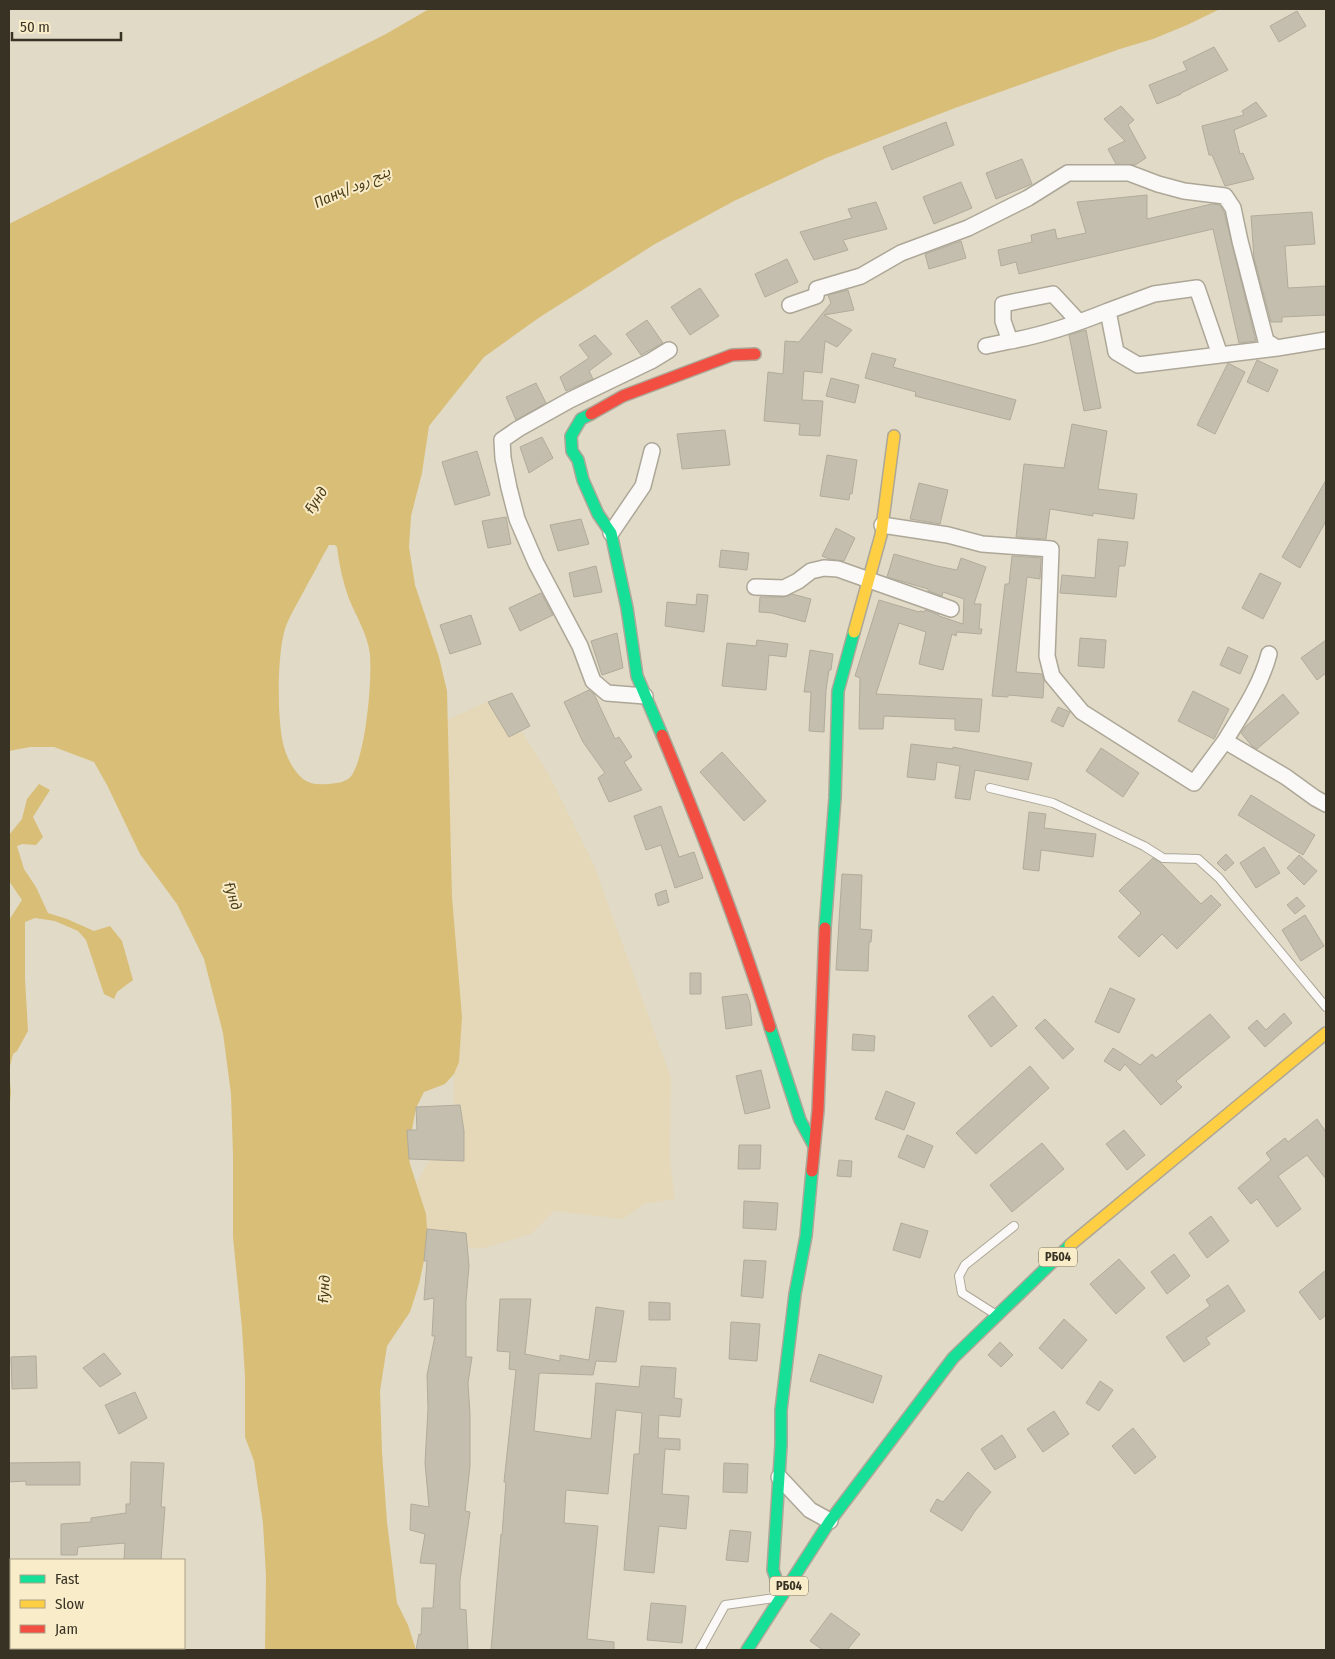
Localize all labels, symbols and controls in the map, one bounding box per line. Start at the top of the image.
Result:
scale bar [12,10,121,42]
text: 50 m [20,18,50,36]
water label: Панҷ/پنج رود [311,162,394,214]
water label: Ғунд [301,483,331,517]
water label: Ғунд [220,880,246,912]
road number: РБ04 [1039,1248,1077,1266]
water label: Ғунд [314,1274,334,1304]
legend [10,1559,185,1649]
text: Fast [55,1570,79,1588]
road number: РБ04 [770,1576,808,1595]
text: Slow [55,1595,84,1613]
text: Jam [55,1620,78,1638]

